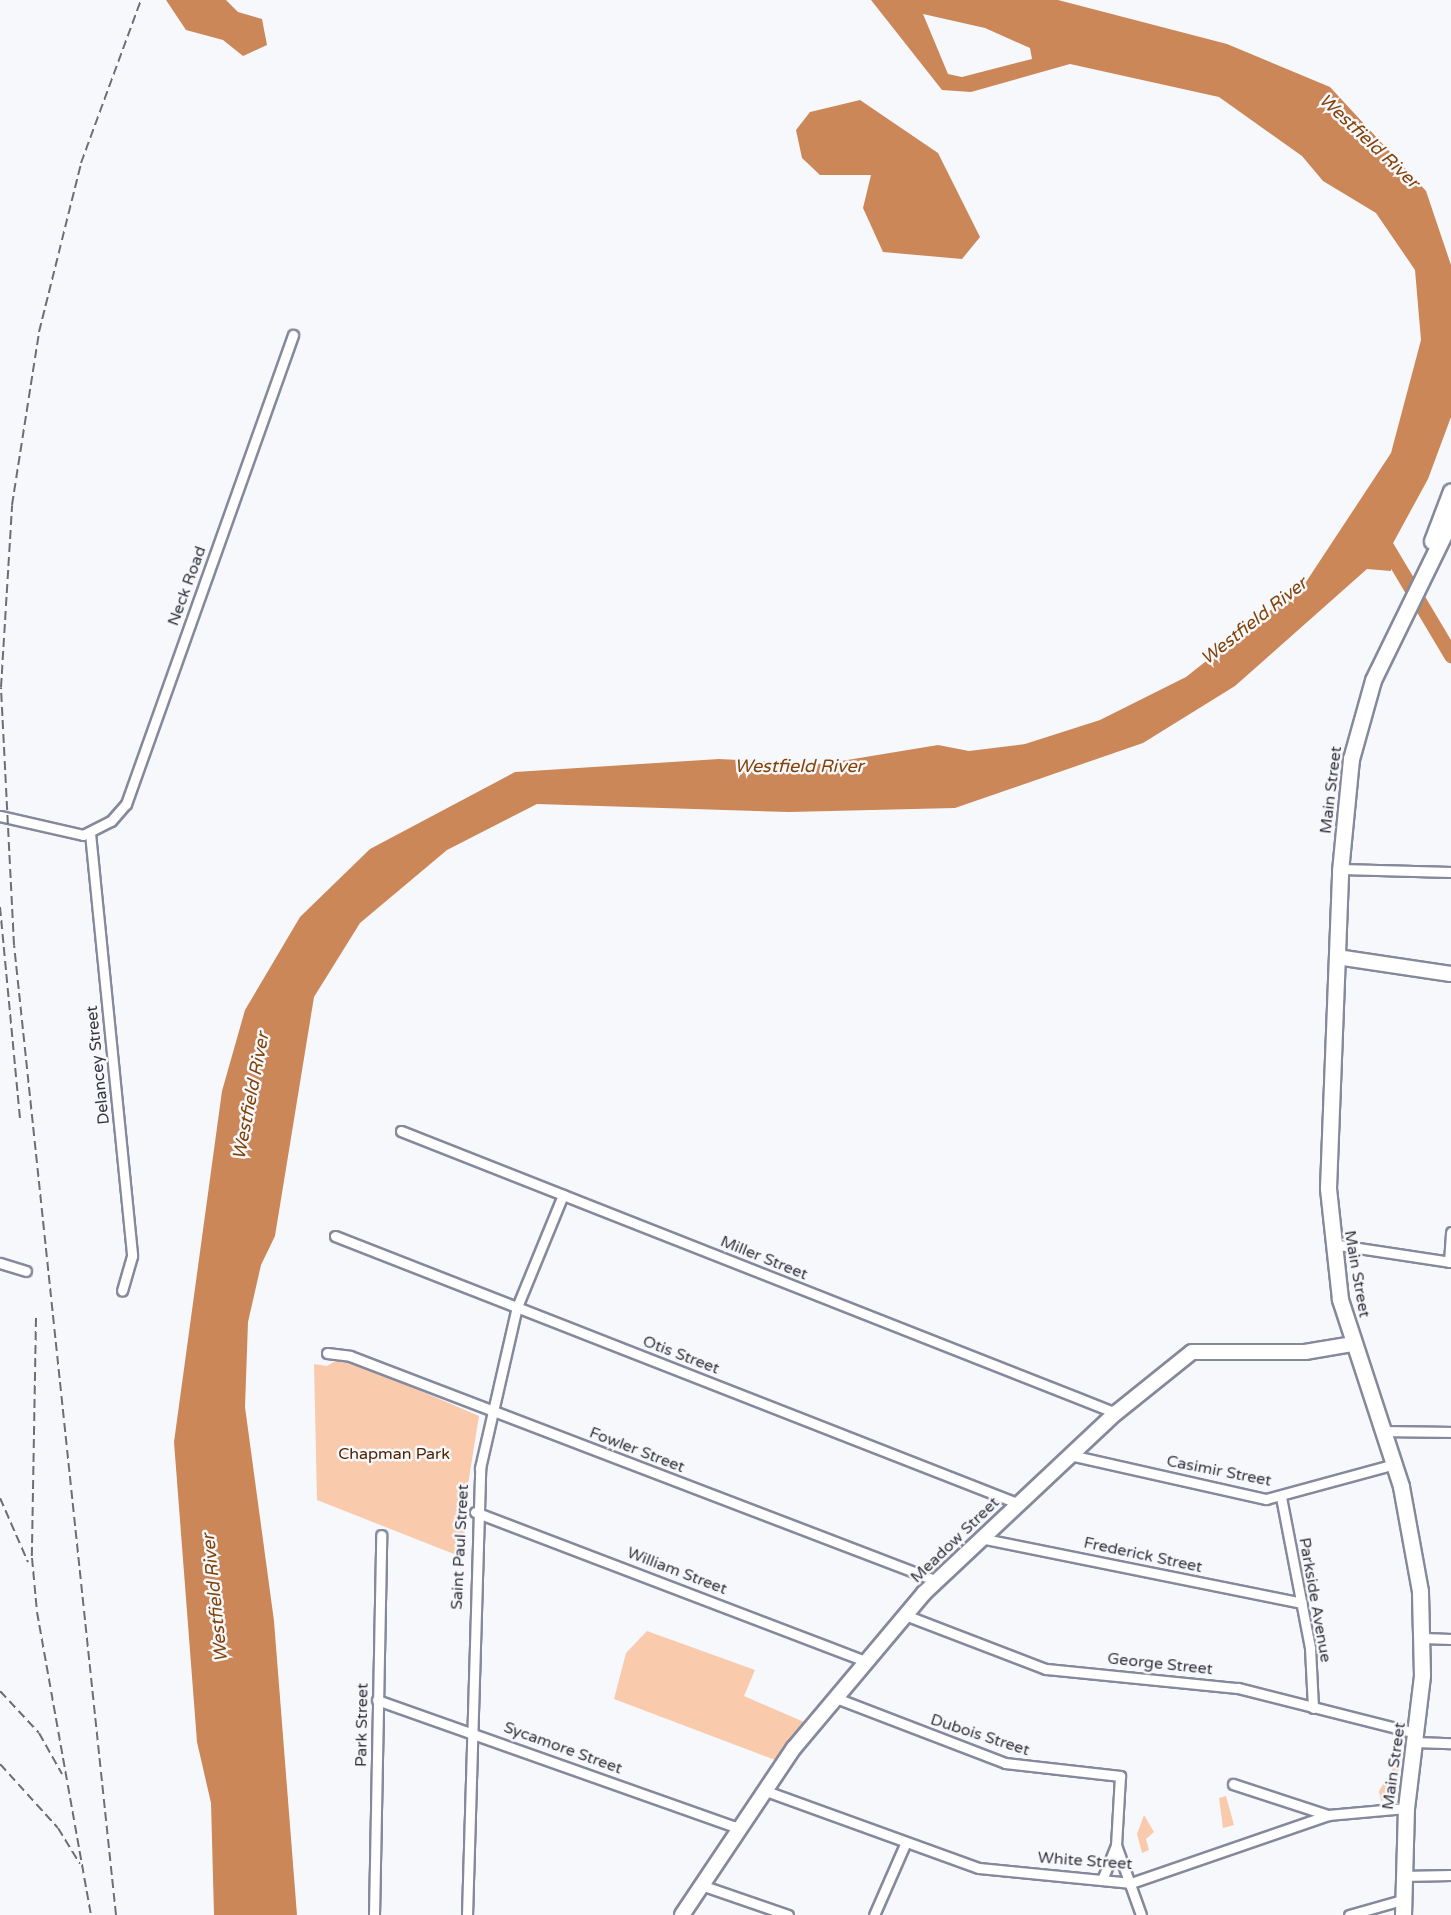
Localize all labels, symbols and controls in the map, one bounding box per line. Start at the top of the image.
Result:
water label: Westfield River [1314,89,1424,193]
street label: Neck Road [164,544,210,628]
water label: Westfield River [1197,573,1311,669]
street label: Main Street [1316,745,1346,835]
water label: Westfield River [735,755,863,777]
street label: Delancey Street [82,1005,114,1125]
water label: Westfield River [228,1031,274,1161]
street label: Main Street [1340,1229,1374,1319]
street label: Miller Street [718,1232,810,1284]
street label: Otis Street [640,1332,722,1378]
street label: Fowler Street [587,1423,687,1477]
park label: Chapman Park [338,1444,450,1464]
street label: Casimir Street [1165,1451,1273,1491]
street label: Saint Paul Street [447,1484,473,1610]
street label: Meadow Street [907,1493,1003,1587]
water label: Westfield River [198,1533,232,1663]
street label: Frederick Street [1082,1533,1204,1577]
street label: Parkside Avenue [1295,1536,1335,1664]
street label: William Street [624,1543,730,1599]
street label: George Street [1106,1649,1214,1679]
street label: Park Street [352,1683,372,1767]
street label: Dubois Street [928,1710,1032,1760]
street label: Sycamore Street [501,1718,625,1778]
street label: Main Street [1378,1721,1410,1811]
street label: White Street [1037,1848,1133,1874]

